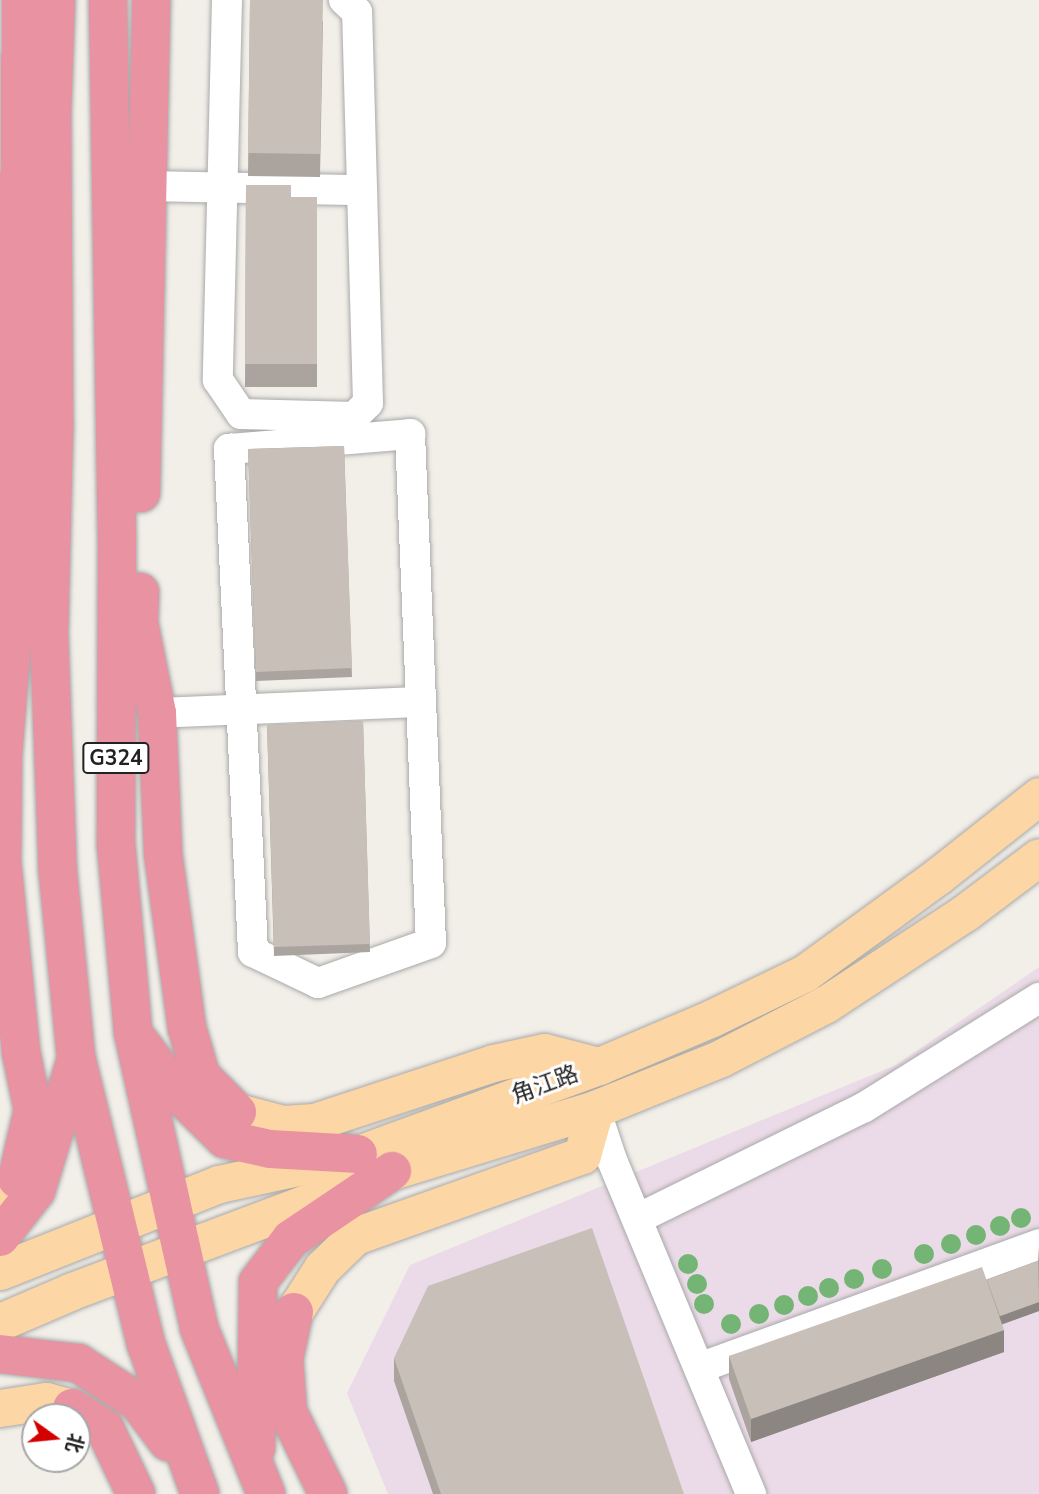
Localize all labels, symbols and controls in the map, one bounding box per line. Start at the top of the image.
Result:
road number: G324 [81,740,151,776]
street label: 角江路 [508,1060,582,1110]
north arrow [21,1403,91,1473]
text: 北 [59,1430,89,1455]

